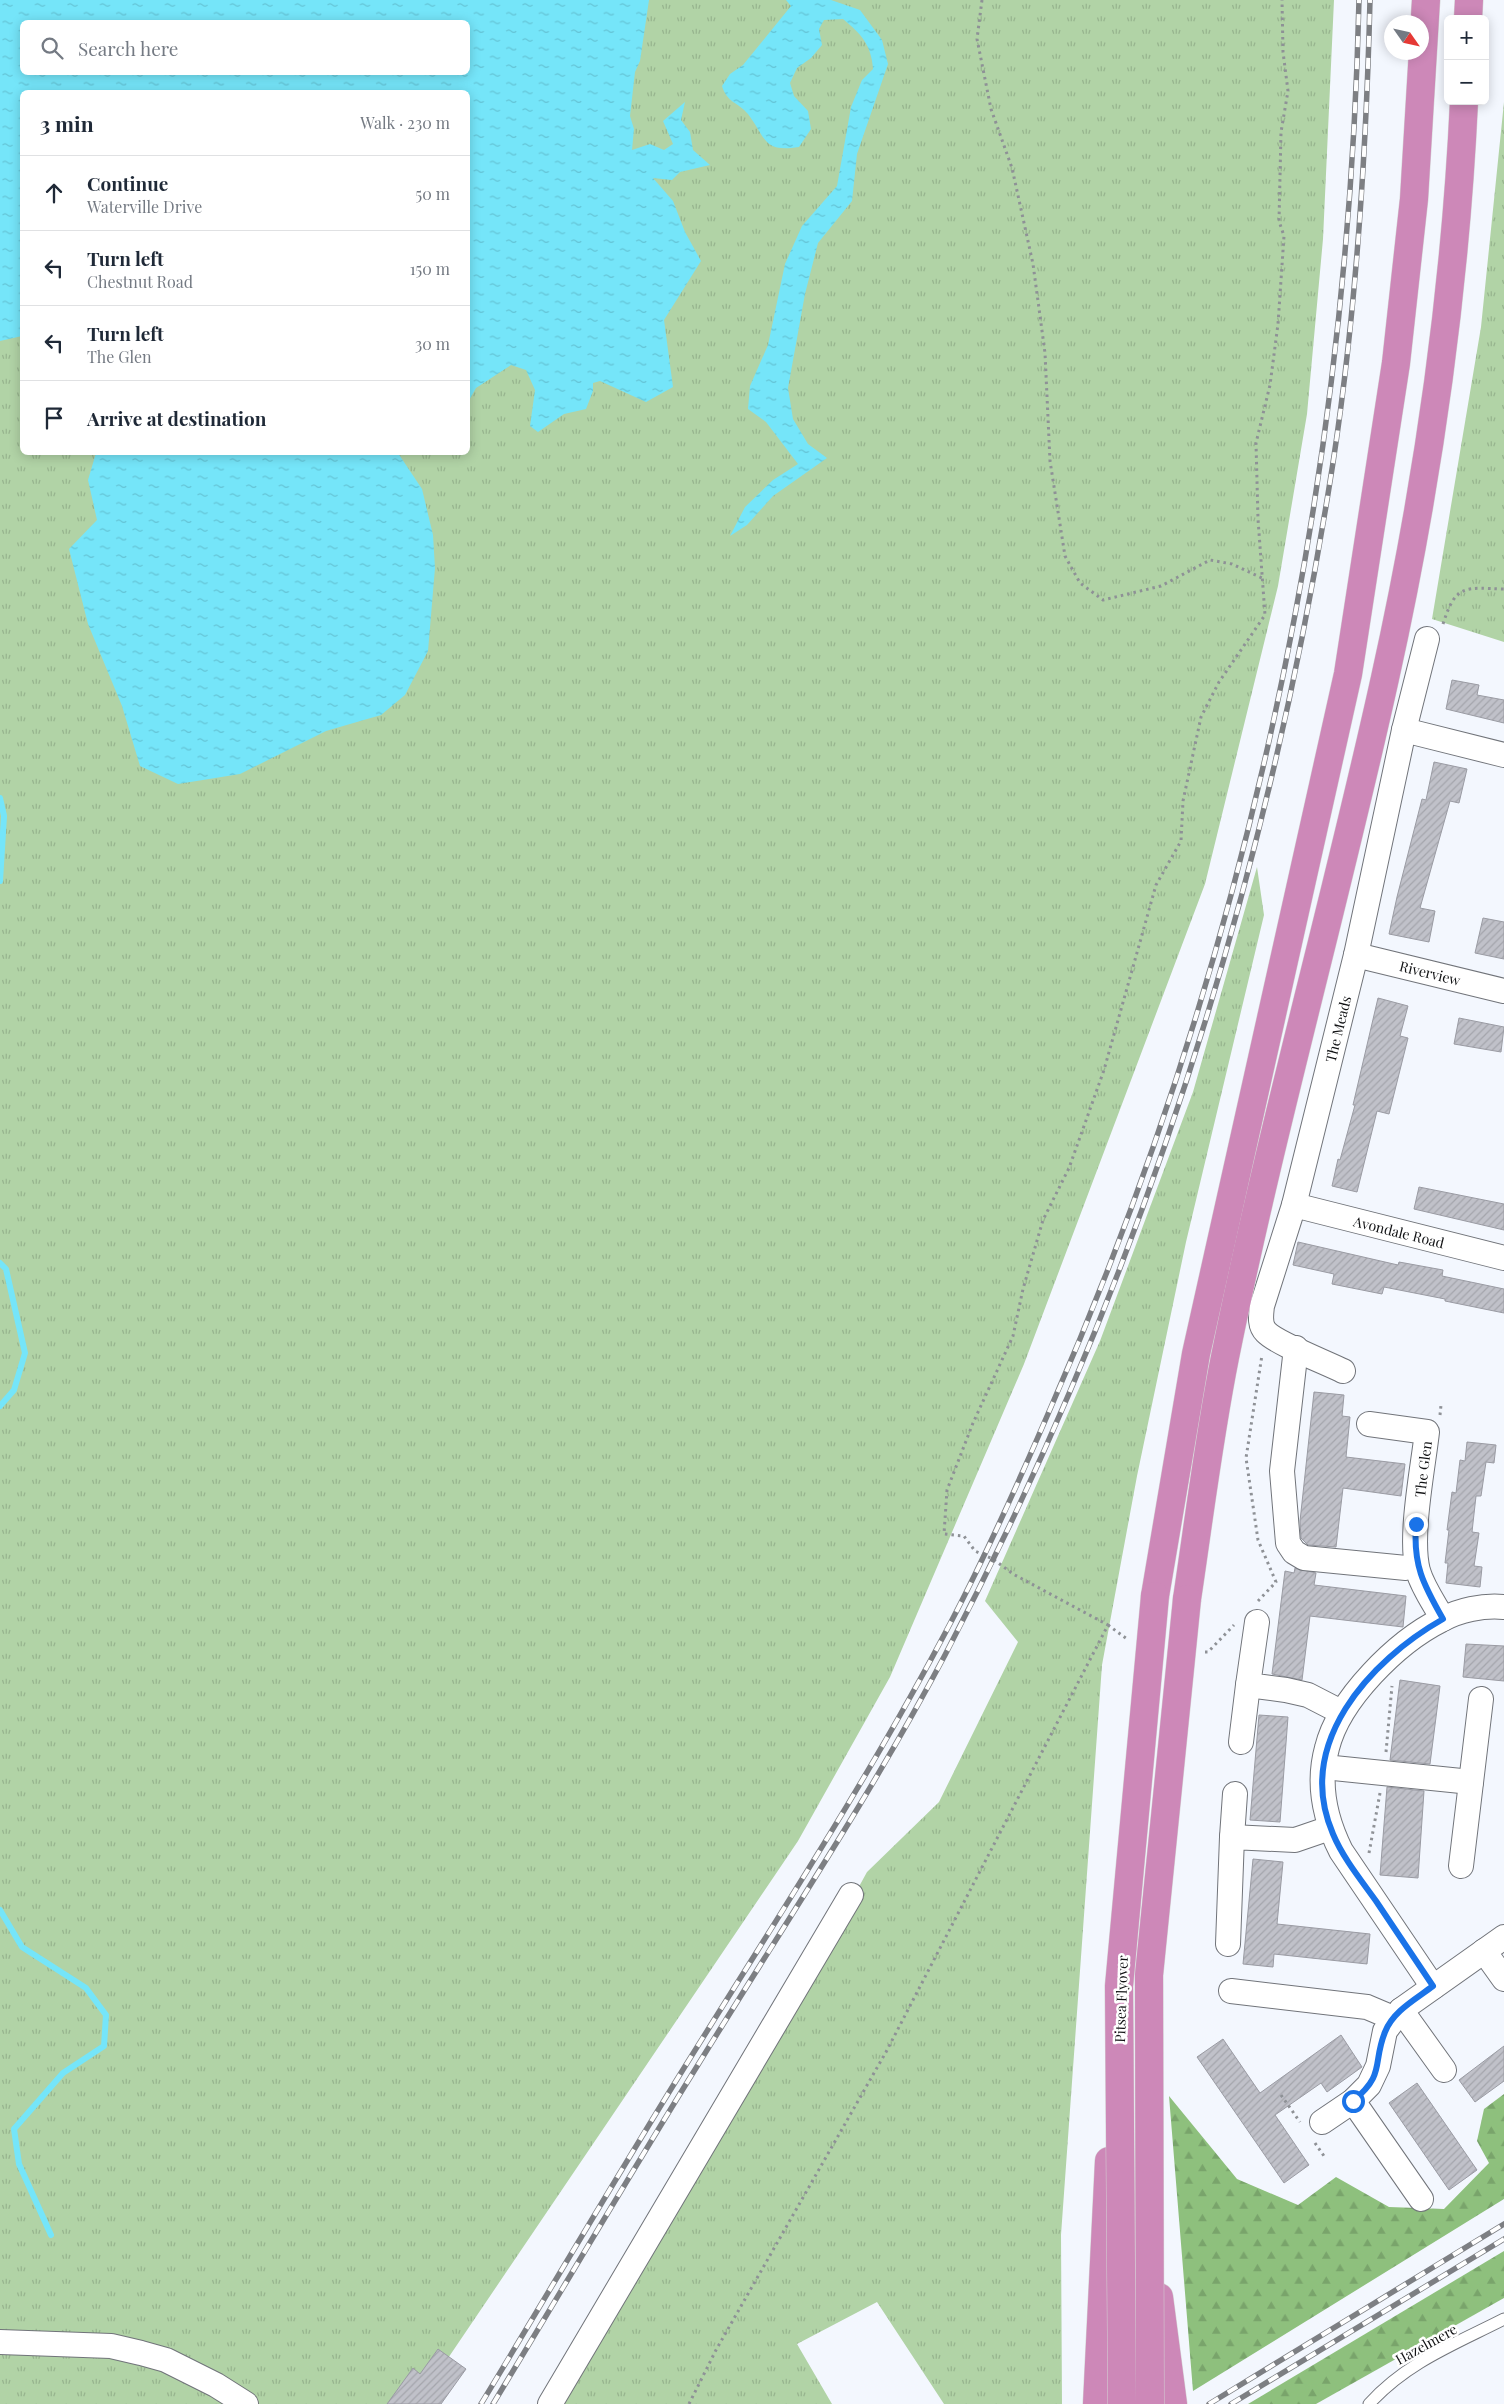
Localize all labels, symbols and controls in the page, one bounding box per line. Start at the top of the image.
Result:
north arrow [1384,15,1429,60]
map controls [1444,15,1489,105]
button: + [1444,15,1489,60]
search box [20,20,470,75]
icon: search [38,34,66,62]
text: Search here [78,35,178,61]
button: − [1444,60,1489,105]
text: 3 min [40,109,94,137]
text: Walk · 230 m [360,112,450,133]
text: Continue [87,170,168,196]
icon: ahead [40,179,68,207]
text: 50 m [416,183,450,204]
text: Waterville Drive [87,196,202,217]
text: Turn left [87,245,164,271]
icon: left [40,254,68,282]
text: 150 m [410,258,450,279]
text: Chestnut Road [87,271,193,292]
text: Turn left [87,320,164,346]
icon: left [40,329,68,357]
text: 30 m [415,333,450,354]
text: The Glen [87,346,152,367]
icon: arrive [40,404,68,432]
text: Arrive at destination [87,405,267,431]
street label: Riverview [1398,956,1463,990]
street label: The Meads [1321,994,1355,1064]
street label: Avondale Road [1351,1211,1446,1252]
street label: The Glen [1410,1439,1436,1498]
route end [1405,1513,1428,1536]
street label: Pitsea Flyover [1110,1954,1132,2043]
route start [1342,2090,1365,2113]
street label: Hazelmere [1392,2319,1460,2369]

